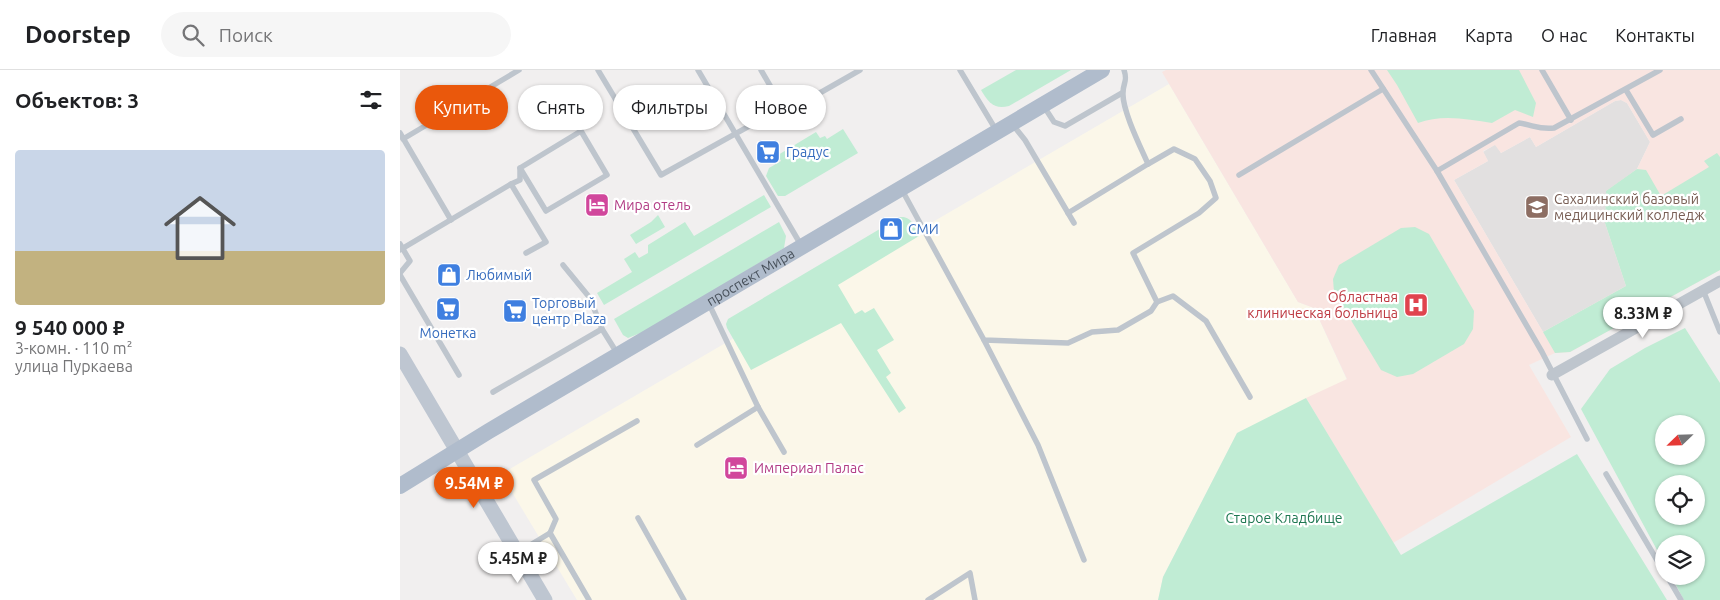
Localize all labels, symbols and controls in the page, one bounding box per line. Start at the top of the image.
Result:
search box [161,12,511,57]
text: Doorstep [25,21,131,48]
icon: search [179,21,207,49]
text: Поиск [219,24,273,46]
text: Главная [1371,25,1437,45]
text: Карта [1465,25,1513,45]
text: О нас [1541,25,1587,45]
text: Контакты [1615,25,1695,45]
chip: Купить [415,85,508,130]
chip: Снять [518,85,603,130]
chip: Фильтры [613,85,726,130]
chip: Новое [736,85,826,130]
icon: filters [357,86,385,114]
text: Объектов: 3 [15,88,139,112]
supermarket icon: Градус [755,139,781,165]
place label: Градус [786,144,830,160]
icon: home [155,183,245,273]
place label: Сахалинский базовый медицинский колледж [1554,191,1705,223]
hotel icon: Мира отель [584,192,610,218]
school or university icon: Сахалинский базовый медицинский колледж [1524,194,1550,220]
place label: Мира отель [614,197,691,213]
shop icon: СМИ [878,216,904,242]
place label: СМИ [908,221,939,237]
street label: проспект Мира [704,245,797,309]
shop icon: Любимый [436,262,462,288]
place label: Любимый [466,267,532,283]
place label: Областная клиническая больница [1247,289,1398,321]
hospital icon: Областная клиническая больница [1403,292,1429,318]
place label: Торговый центр Plaza [532,295,607,327]
supermarket icon: Монетка [435,296,461,322]
pin: 8.33M ₽ [1597,296,1689,339]
supermarket icon: Торговый центр Plaza [502,298,528,324]
text: 8.33M ₽ [1614,304,1672,322]
text: 9 540 000 ₽ [15,315,125,339]
place label: Монетка [420,325,476,341]
text: 3-комн. · 110 m² [15,339,132,357]
text: улица Пуркаева [15,357,133,375]
north arrow [1655,415,1705,465]
map controls [1655,415,1705,585]
hotel icon: Империал Палас [723,455,749,481]
place label: Империал Палас [754,460,864,476]
pin: 9.54M ₽ [428,466,520,509]
text: 9.54M ₽ [445,474,503,492]
button: locate [1655,475,1705,525]
park label: Старое Кладбище [1225,510,1343,526]
button: layers [1655,535,1705,585]
pin: 5.45M ₽ [472,542,564,584]
text: 5.45M ₽ [489,549,547,567]

